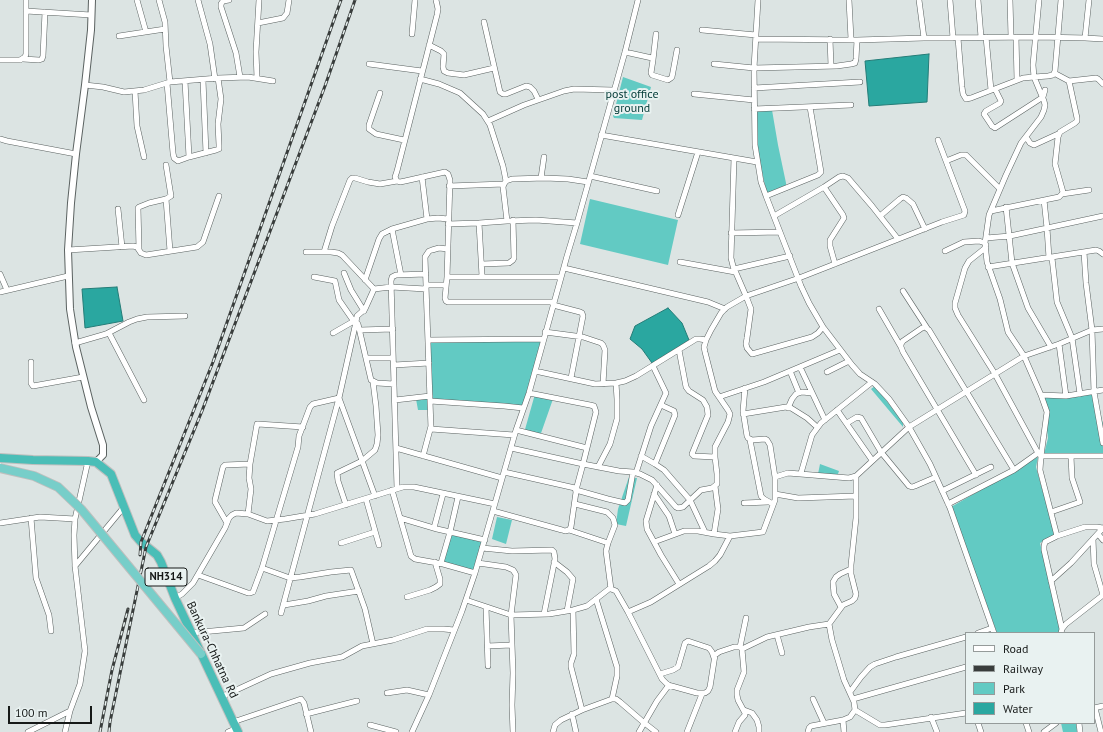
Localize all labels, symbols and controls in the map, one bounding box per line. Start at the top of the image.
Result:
park label: post office ground [605,88,659,116]
road number: NH314 [145,568,187,586]
street label: Bankura-Chhatna Rd [183,599,241,701]
legend [965,632,1095,724]
text: Road [1003,641,1028,656]
text: Railway [1003,661,1043,676]
text: Park [1003,681,1025,696]
scale bar [10,698,94,724]
text: Water [1003,701,1033,716]
text: 100 m [15,705,48,720]

